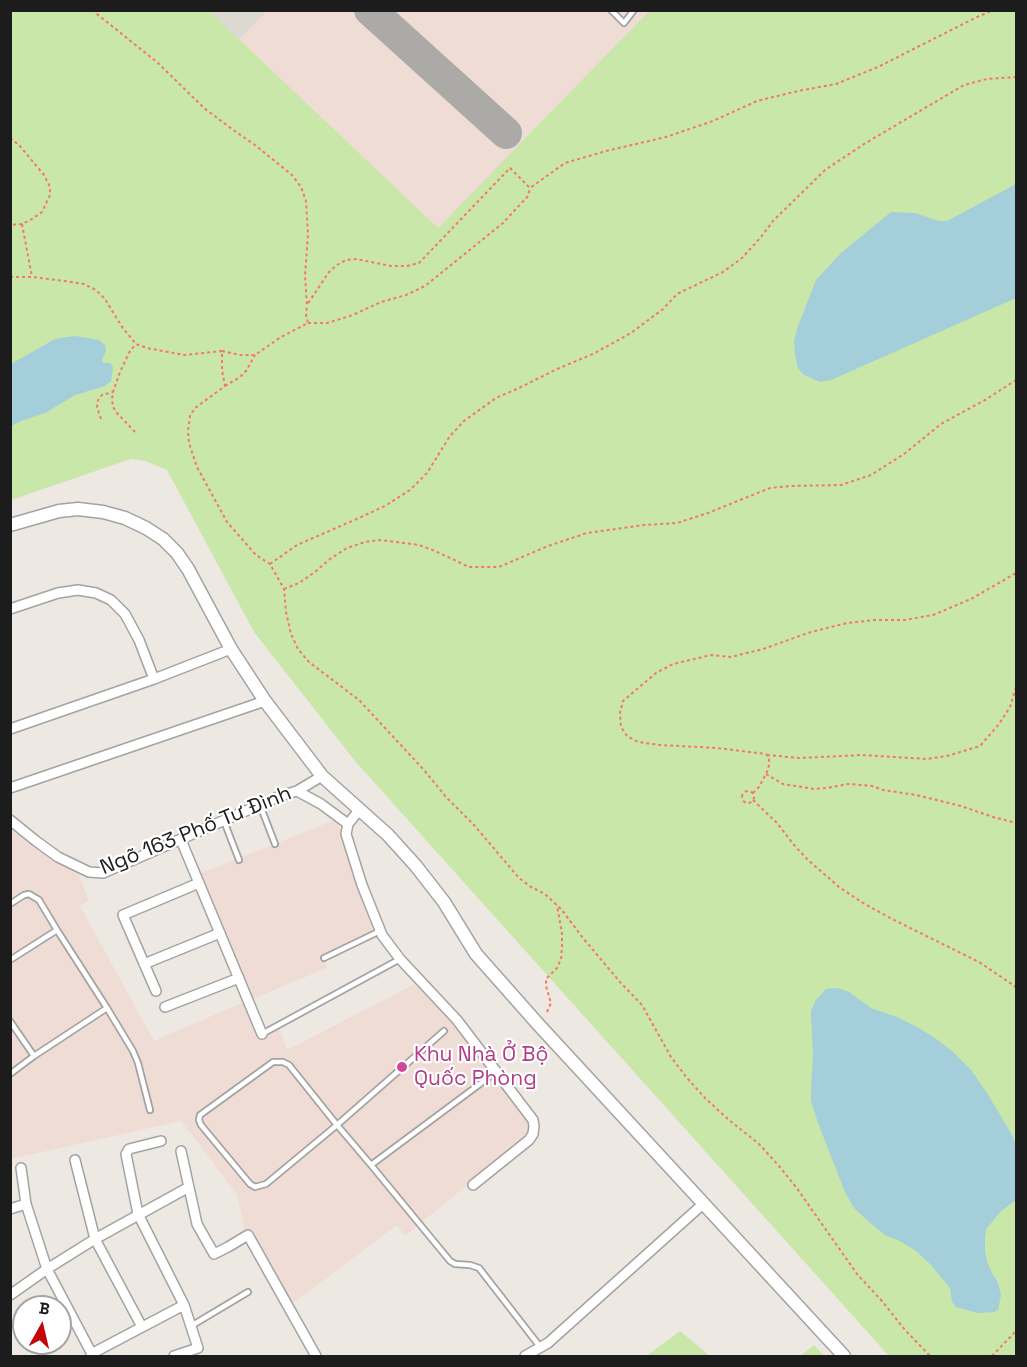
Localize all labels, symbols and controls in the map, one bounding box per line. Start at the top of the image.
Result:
street label: Ngõ 163 Phố Tư Đình [97,781,295,881]
place label: Khu Nhà Ở Bộ Quốc Phòng [414,1042,548,1092]
marker: Khu Nhà Ở Bộ Quốc Phòng [395,1060,409,1074]
north arrow [12,1295,72,1355]
text: B [38,1298,51,1320]

